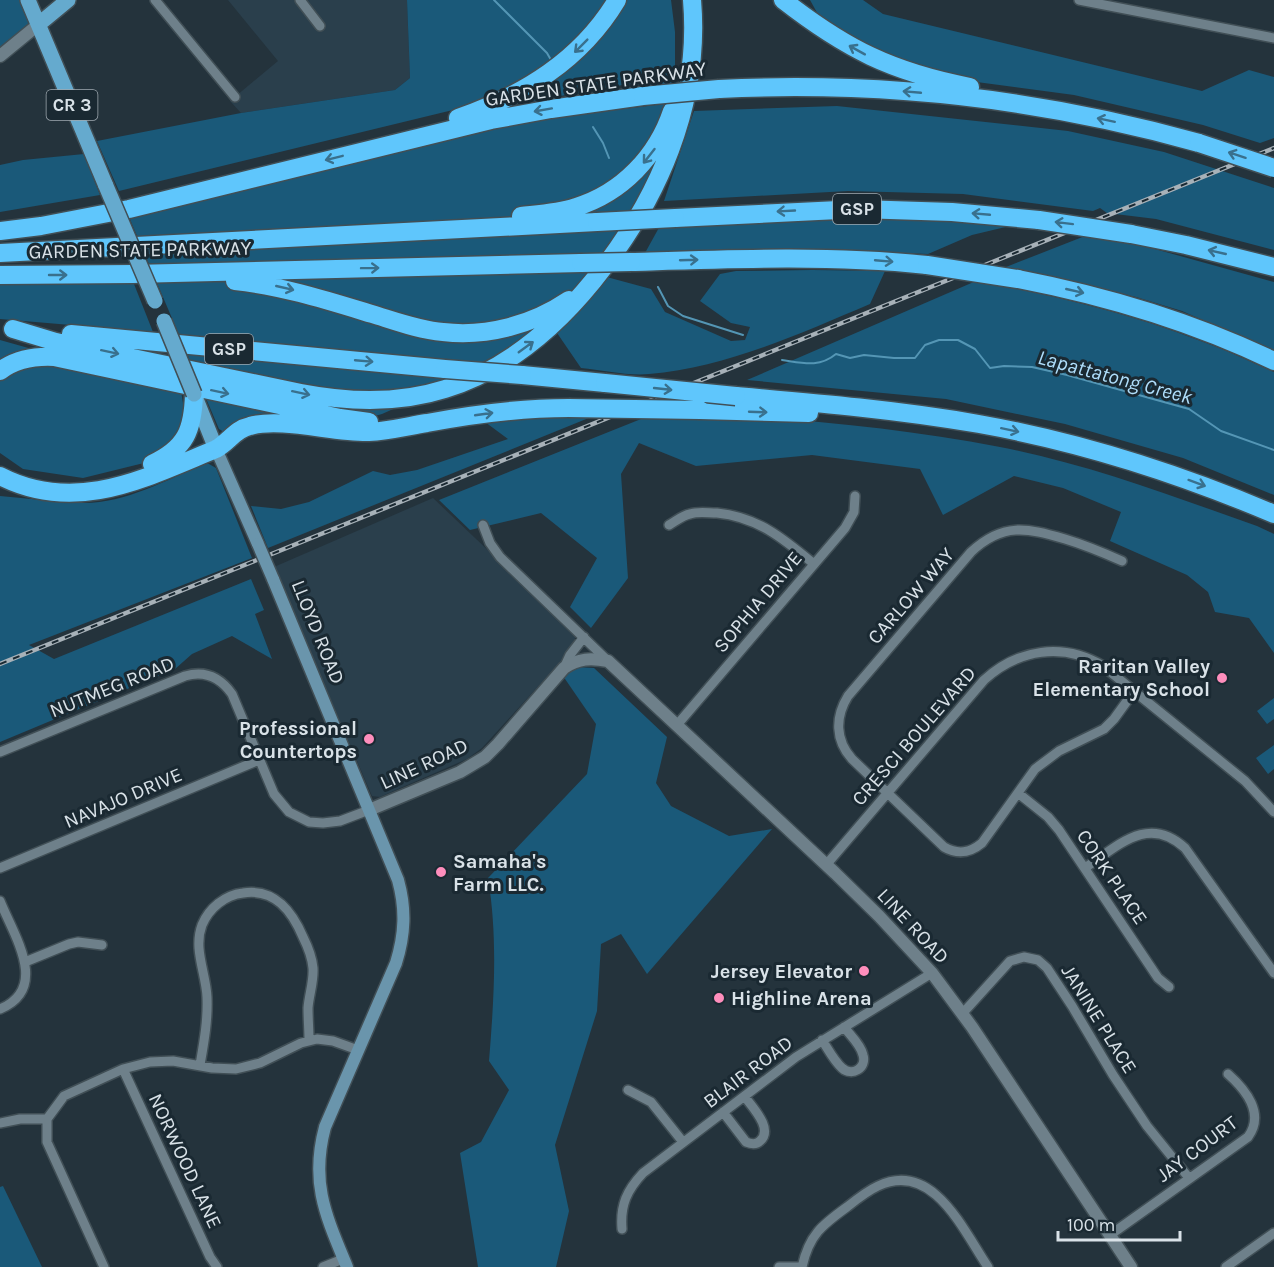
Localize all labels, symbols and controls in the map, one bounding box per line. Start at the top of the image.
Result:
one-way arrow [574,38,589,53]
one-way arrow [849,44,866,56]
street label: GARDEN STATE PARKWAY [484,57,708,111]
one-way arrow [902,86,922,97]
road number: CR 3 [46,90,98,120]
one-way arrow [534,105,554,116]
one-way arrow [1097,114,1117,125]
one-way arrow [642,147,655,163]
one-way arrow [1228,149,1247,160]
one-way arrow [325,153,344,165]
road number: GSP [833,194,881,224]
one-way arrow [777,206,797,217]
one-way arrow [972,208,991,219]
one-way arrow [1055,217,1075,228]
street label: GARDEN STATE PARKWAY [28,237,252,263]
one-way arrow [1208,246,1227,258]
one-way arrow [679,254,699,266]
one-way arrow [874,256,894,267]
one-way arrow [359,262,379,274]
one-way arrow [48,269,68,281]
one-way arrow [275,283,294,295]
one-way arrow [1065,286,1084,298]
road number: GSP [205,334,253,364]
one-way arrow [517,341,533,353]
water label: Lapattatong Creek [1035,345,1195,409]
one-way arrow [100,347,120,358]
one-way arrow [354,356,373,367]
one-way arrow [653,384,673,395]
one-way arrow [210,386,229,398]
one-way arrow [291,388,311,399]
one-way arrow [748,407,768,418]
one-way arrow [474,408,493,419]
one-way arrow [999,425,1019,436]
one-way arrow [1187,479,1206,490]
street label: CARLOW WAY [863,543,959,649]
street label: SOPHIA DRIVE [709,547,807,657]
street label: LLOYD ROAD [287,577,349,687]
street label: NUTMEG ROAD [46,652,178,722]
place label: Raritan Valley Elementary School [1032,655,1210,701]
street label: CRESCI BOULEVARD [847,662,981,810]
marker: Raritan Valley Elementary School [1215,671,1229,685]
place label: Professional Countertops [239,717,357,763]
marker: Professional Countertops [362,732,376,746]
street label: LINE ROAD [376,734,472,794]
street label: NAVAJO DRIVE [61,763,185,833]
street label: CORK PLACE [1072,825,1152,929]
place label: Samaha's Farm LLC. [453,850,546,896]
marker: Samaha's Farm LLC. [434,865,448,879]
street label: LINE ROAD [872,884,954,968]
place label: Jersey Elevator [711,960,852,983]
street label: JANINE PLACE [1056,960,1142,1078]
marker: Jersey Elevator [857,964,871,978]
place label: Highline Arena [731,987,872,1010]
marker: Highline Arena [712,991,726,1005]
street label: BLAIR ROAD [699,1031,797,1113]
street label: NORWOOD LANE [144,1090,226,1232]
street label: JAY COURT [1152,1111,1242,1187]
scale bar [1058,1204,1180,1242]
text: 100 m [1067,1214,1115,1236]

